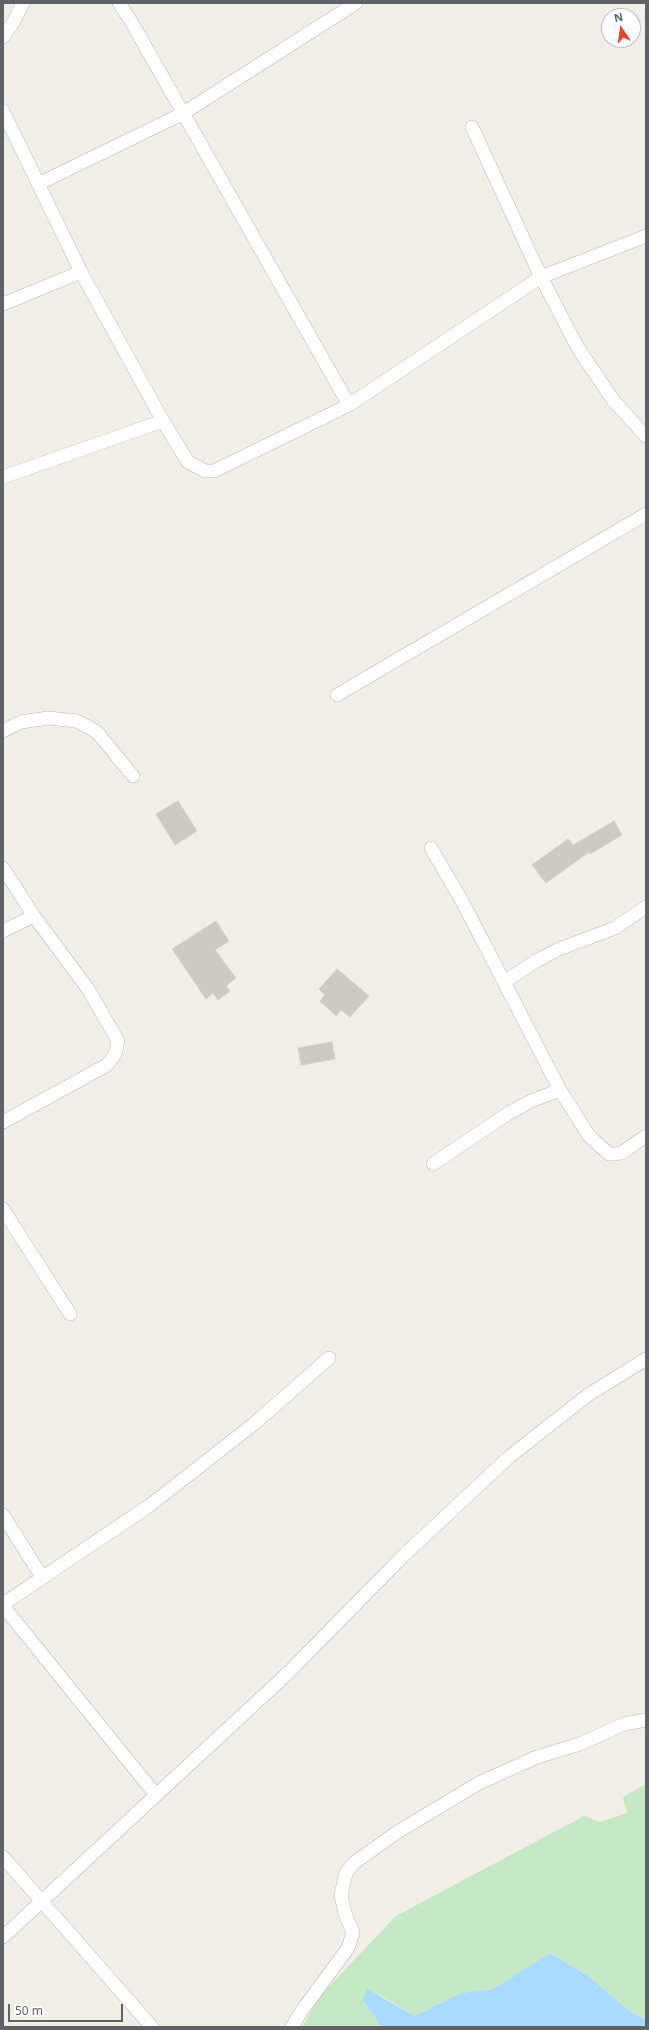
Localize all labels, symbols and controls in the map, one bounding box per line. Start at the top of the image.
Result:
north arrow [601,8,641,48]
text: N [612,8,624,25]
scale bar [10,1996,125,2022]
text: 50 m [15,2002,43,2019]

